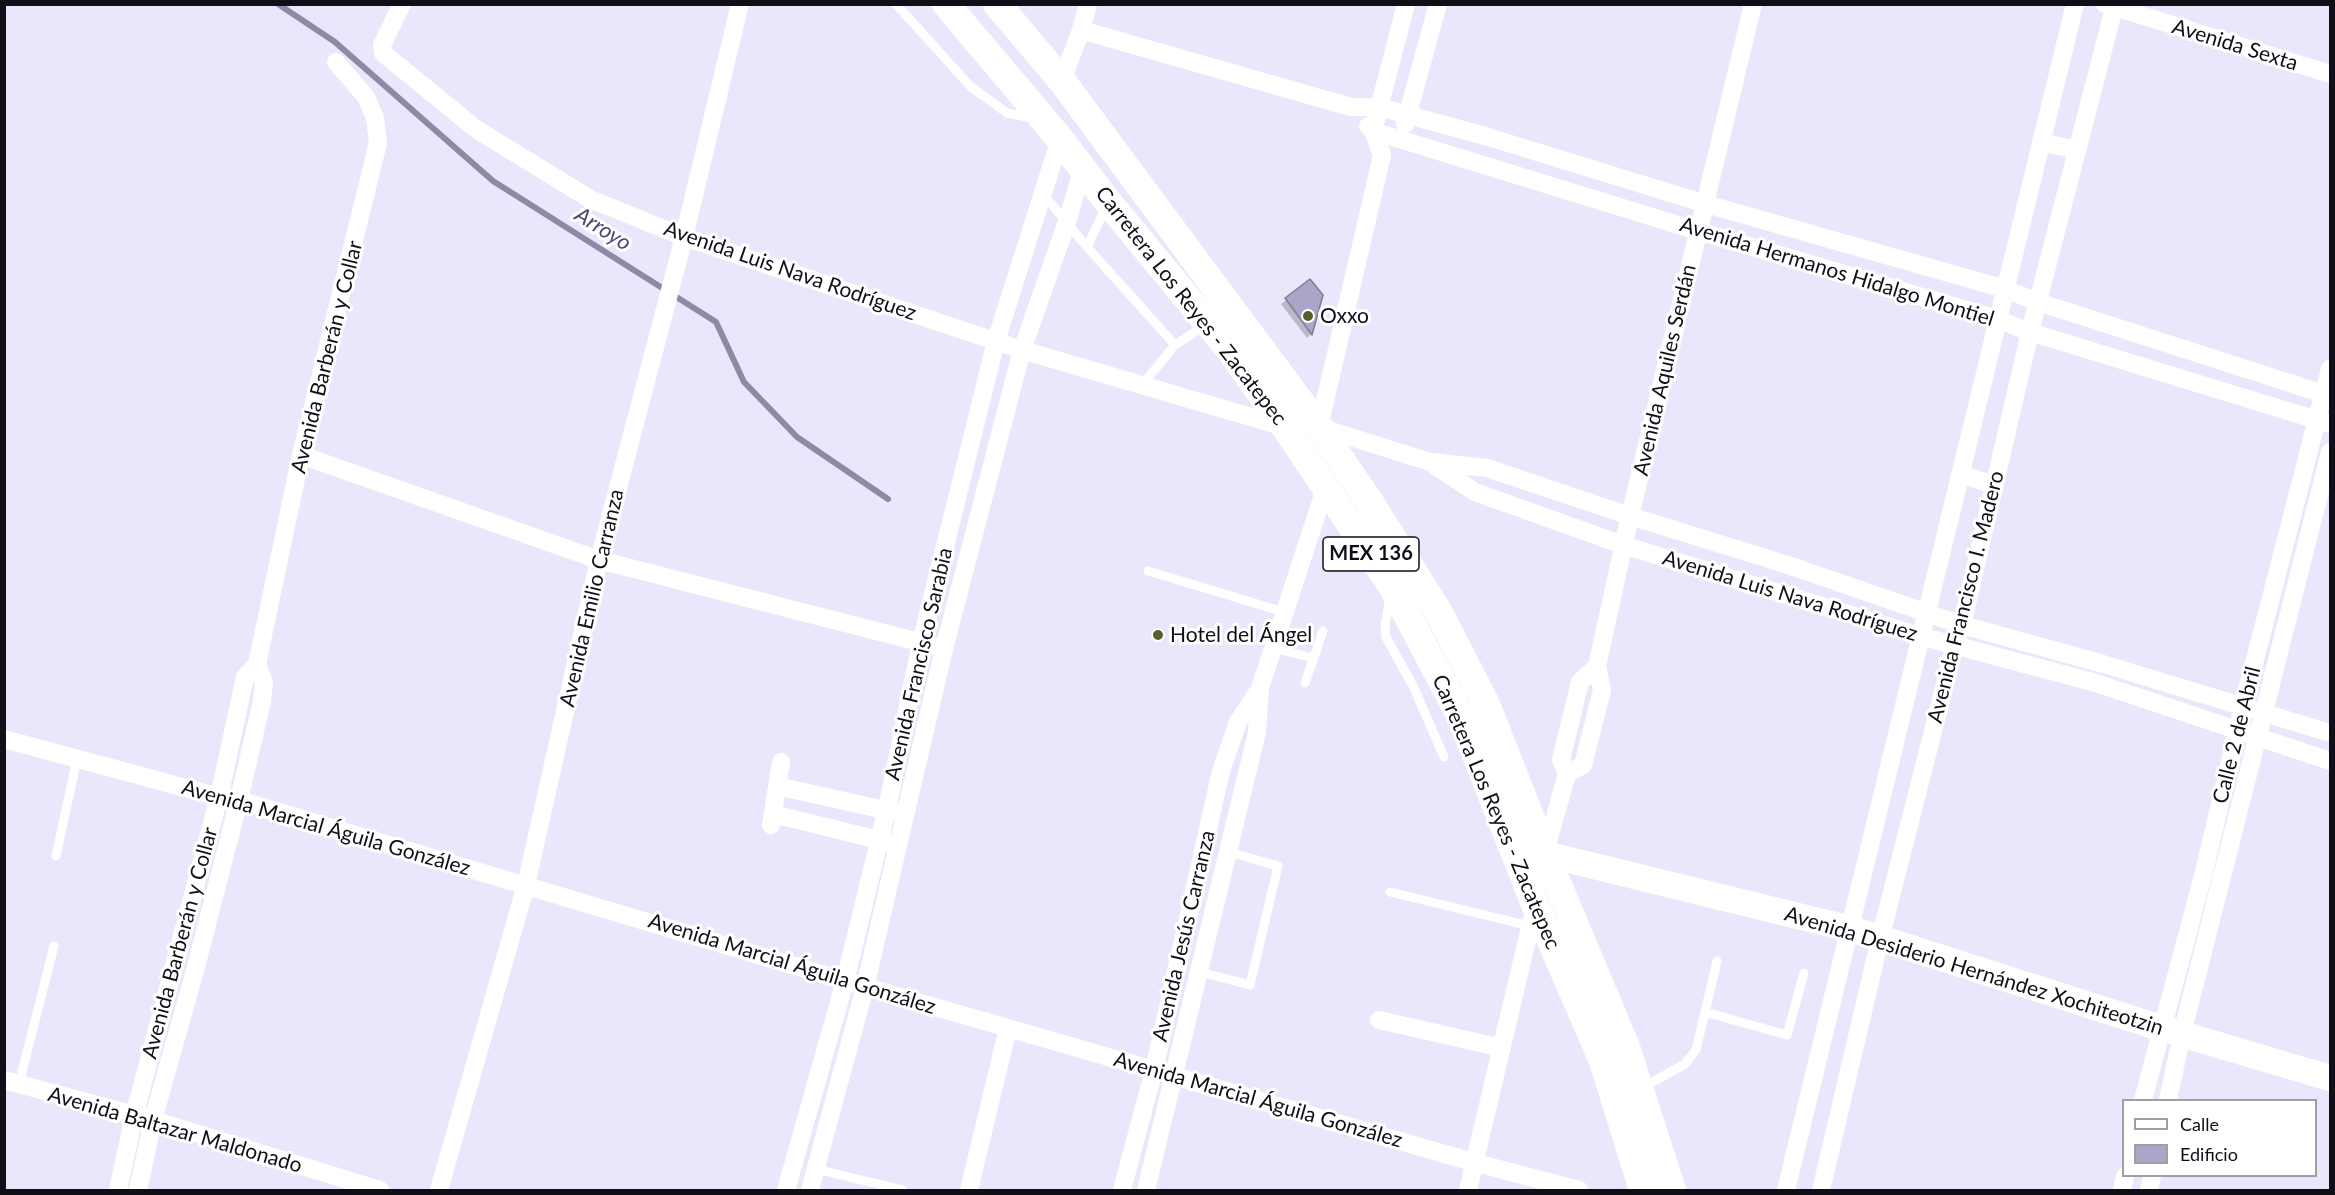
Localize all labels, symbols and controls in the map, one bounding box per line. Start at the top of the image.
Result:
street label: Avenida Sexta [2169,14,2301,76]
street label: Carretera Los Reyes - Zacatepec [1090,182,1292,430]
water label: Arroyo [570,202,636,256]
street label: Avenida Hermanos Hidalgo Montiel [1677,212,1997,332]
street label: Avenida Luis Nava Rodríguez [661,216,919,326]
street label: Avenida Barberán y Collar [286,238,368,476]
street label: Avenida Aquiles Serdán [1628,262,1702,478]
place label: Oxxo [1320,303,1369,329]
marker: Oxxo [1301,309,1315,323]
street label: Avenida Francisco I. Madero [1922,468,2010,726]
street label: Avenida Emilio Carranza [555,487,629,709]
road number: MEX 136 [1323,537,1419,571]
street label: Avenida Francisco Sarabia [880,545,958,783]
street label: Avenida Luis Nava Rodríguez [1660,545,1920,647]
place label: Hotel del Ángel [1170,622,1312,648]
marker: Hotel del Ángel [1151,628,1165,642]
street label: Calle 2 de Abril [2208,664,2266,806]
street label: Carretera Los Reyes - Zacatepec [1427,671,1565,953]
street label: Avenida Marcial Águila González [179,775,473,881]
street label: Avenida Barberán y Collar [137,825,223,1061]
street label: Avenida Jesús Carranza [1147,828,1221,1044]
street label: Avenida Desiderio Hernández Xochiteotzin [1782,901,2166,1041]
street label: Avenida Marcial Águila González [645,908,939,1020]
street label: Avenida Marcial Águila González [1111,1047,1405,1153]
street label: Avenida Baltazar Maldonado [45,1082,305,1178]
legend [2122,1099,2317,1177]
text: Calle [2180,1113,2219,1135]
text: Edificio [2180,1143,2238,1165]

